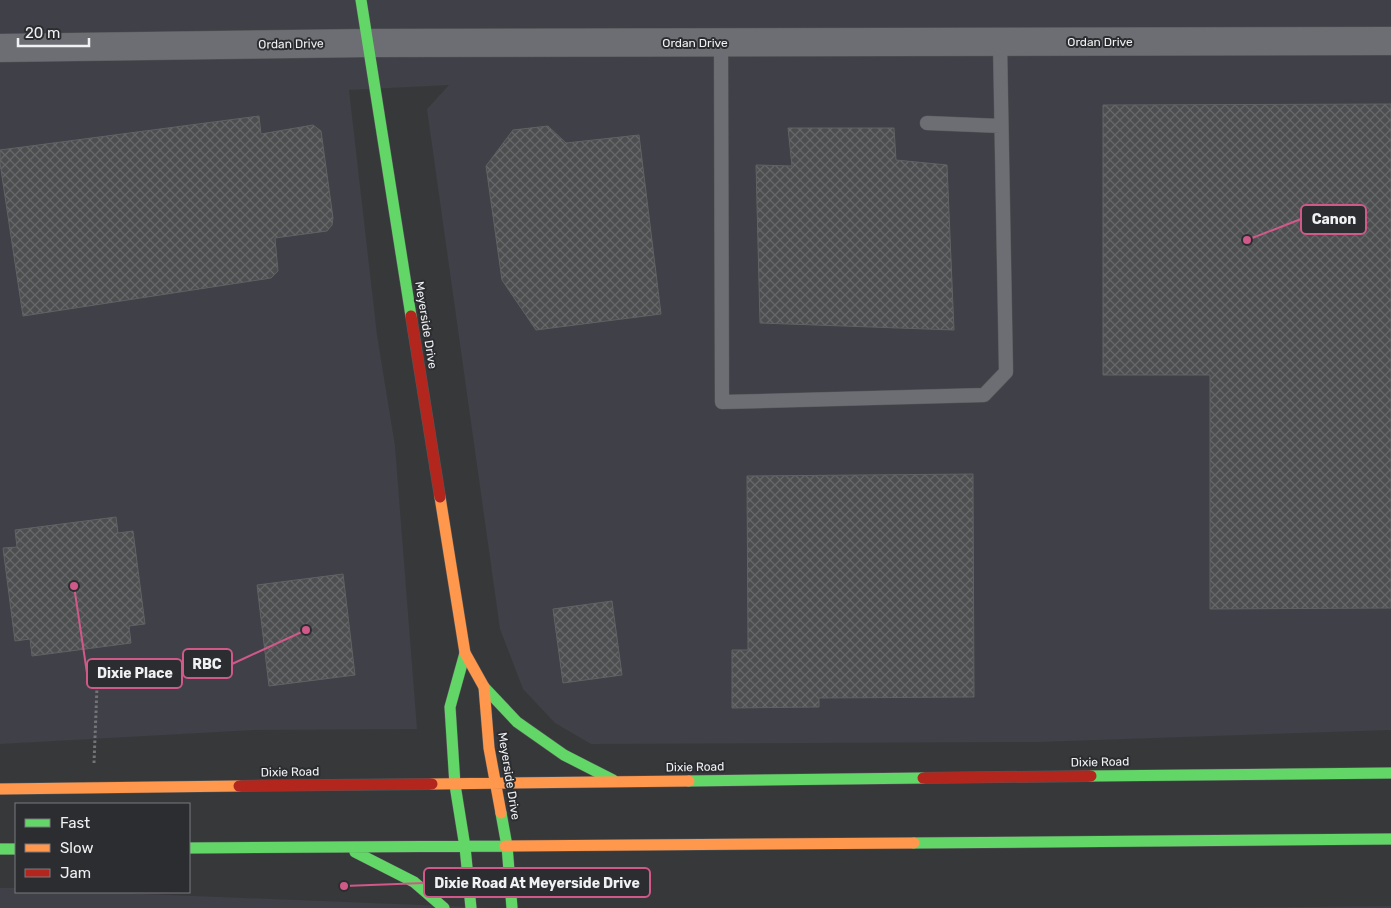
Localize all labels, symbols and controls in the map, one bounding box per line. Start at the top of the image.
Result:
scale bar [18,15,89,47]
text: 20 m [25,24,60,42]
street label: Ordan Drive [1067,35,1133,49]
street label: Ordan Drive [258,36,324,52]
street label: Ordan Drive [662,36,728,50]
callout: Canon [1301,205,1366,234]
text: Canon [1312,211,1356,228]
street label: Meyerside Drive [412,280,440,370]
callout: RBC [183,649,232,678]
text: RBC [192,656,222,673]
callout: Dixie Place [87,659,182,688]
text: Dixie Place [97,665,173,682]
street label: Meyerside Drive [495,731,523,821]
street label: Dixie Road [1071,754,1129,770]
street label: Dixie Road [666,759,724,775]
street label: Dixie Road [261,764,319,780]
legend [15,803,190,893]
text: Fast [60,814,90,832]
text: Slow [60,839,93,857]
text: Jam [60,864,91,882]
callout: Dixie Road At Meyerside Drive [424,868,650,897]
text: Dixie Road At Meyerside Drive [434,875,640,892]

